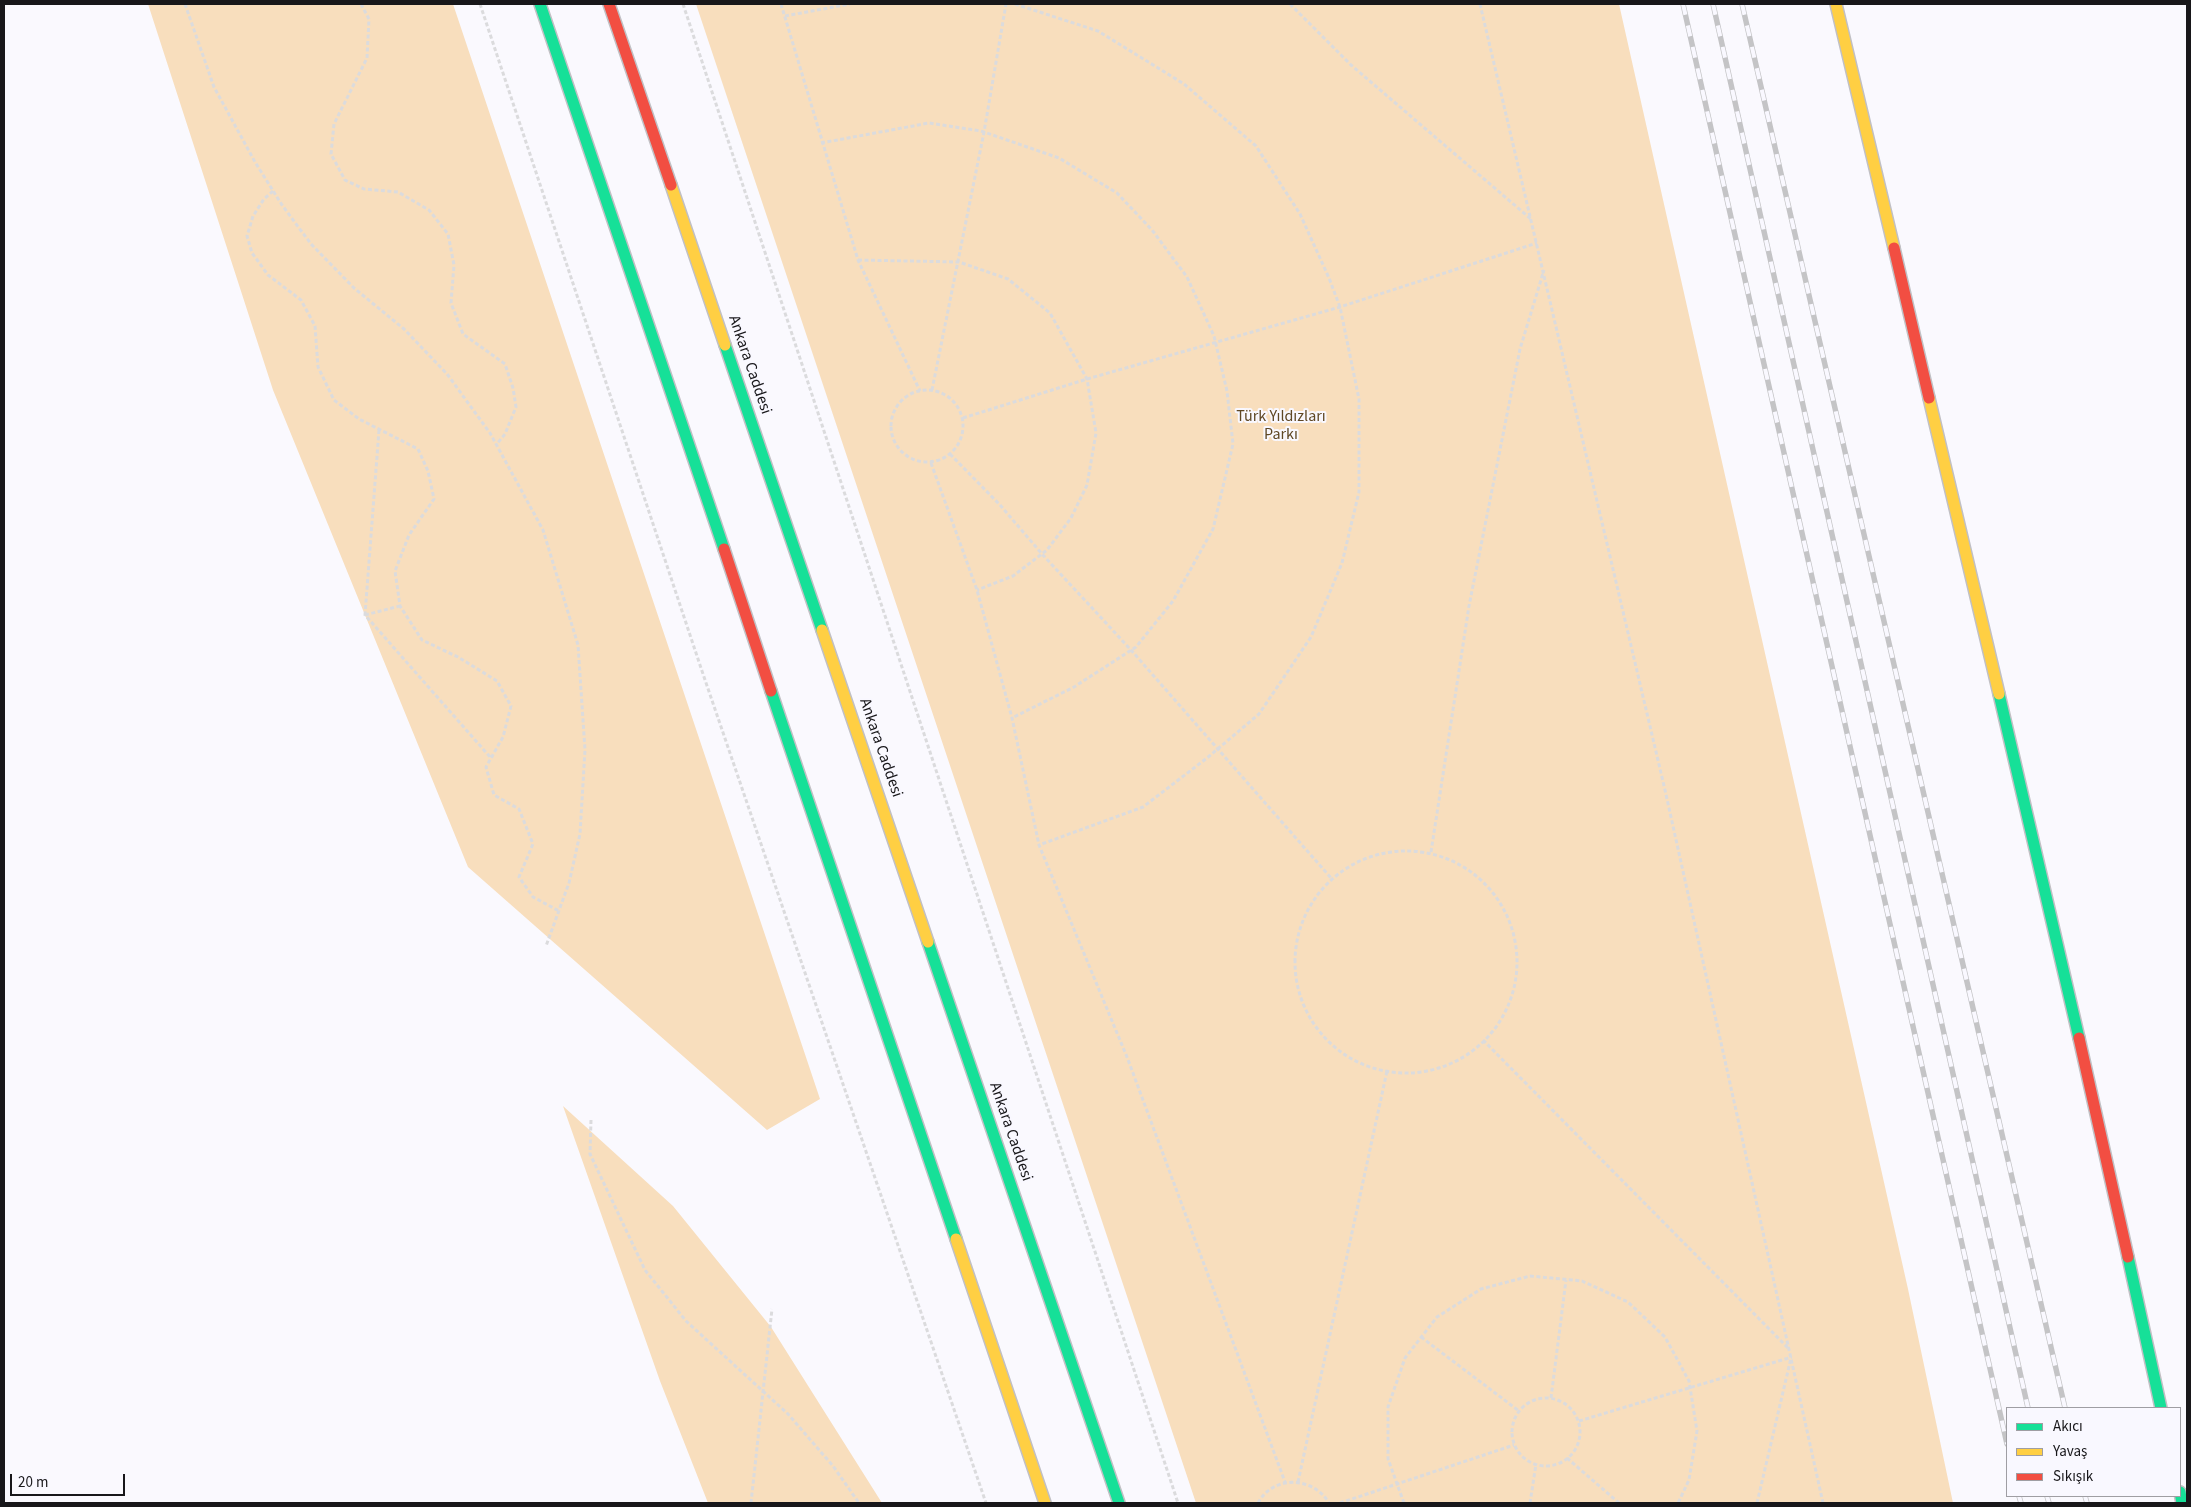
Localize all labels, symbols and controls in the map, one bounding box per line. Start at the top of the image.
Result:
street label: Ankara Caddesi [723,313,775,417]
park label: Türk Yıldızları Parkı [1236,407,1326,445]
street label: Ankara Caddesi [854,696,906,800]
street label: Ankara Caddesi [984,1080,1036,1184]
legend [2006,1407,2181,1497]
text: Akıcı [2053,1416,2083,1437]
text: Yavaş [2053,1441,2087,1462]
scale bar [12,1464,128,1496]
text: Sıkışık [2053,1466,2093,1487]
text: 20 m [18,1472,48,1493]

